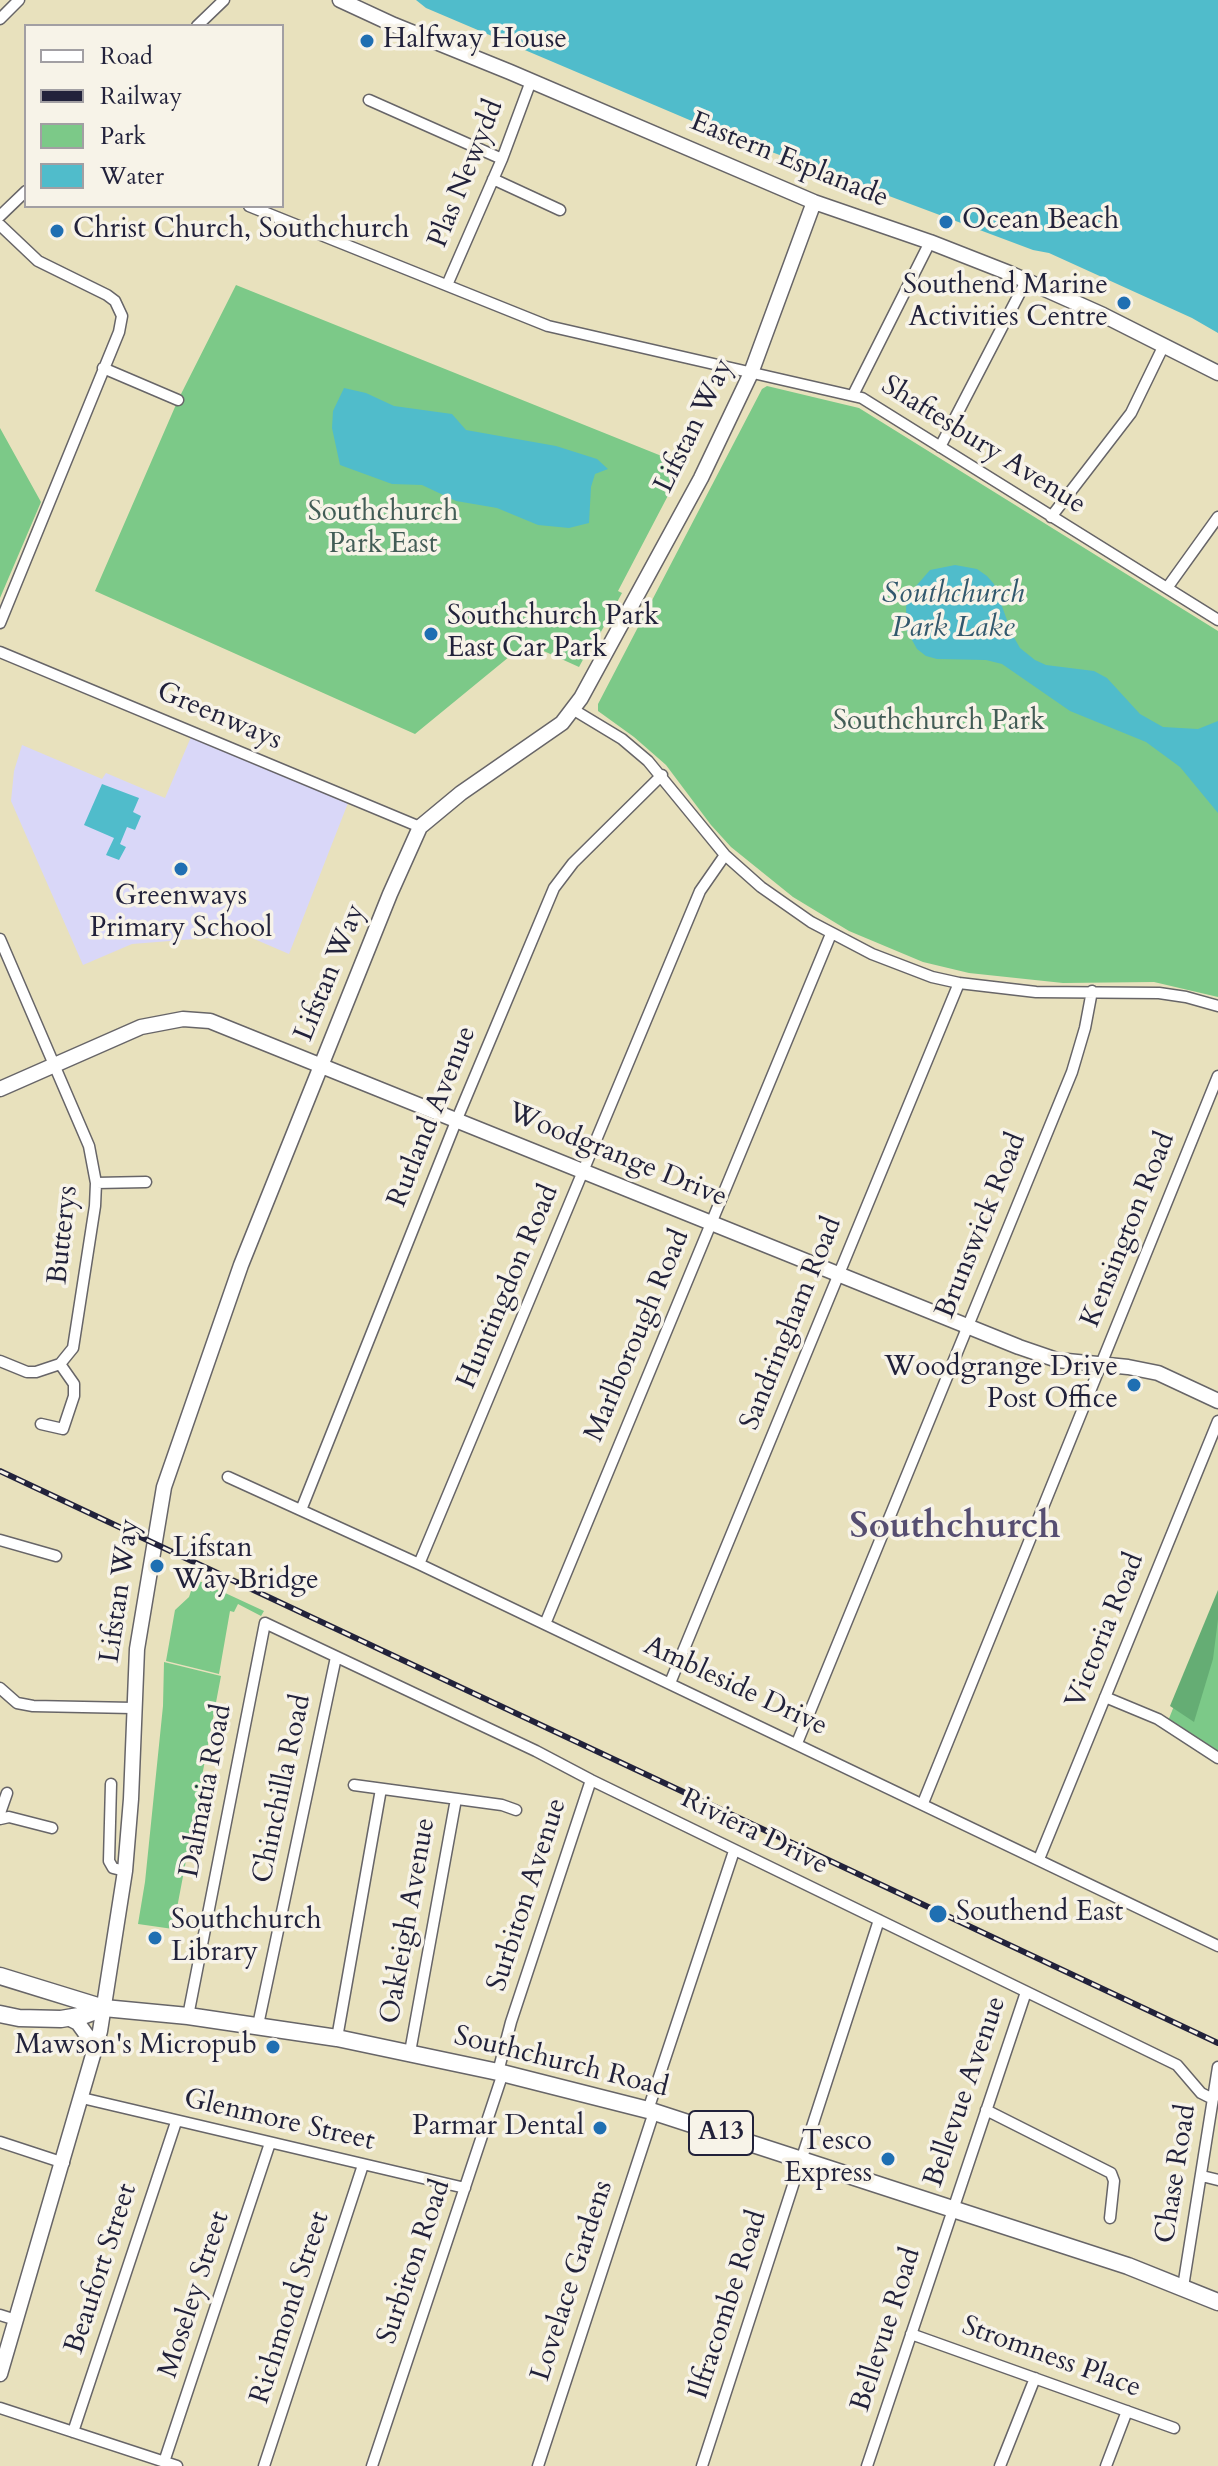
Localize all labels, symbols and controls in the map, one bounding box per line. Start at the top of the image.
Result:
legend [24,24,284,208]
place label: Halfway House [383,24,567,58]
marker: Halfway House [358,32,376,50]
text: Road [100,40,153,73]
text: Railway [100,80,182,113]
street label: Plas Newydd [422,95,512,253]
street label: Eastern Esplanade [685,106,893,216]
text: Park [100,120,146,153]
text: Water [100,160,164,193]
place label: Ocean Beach [962,205,1119,239]
marker: Ocean Beach [937,213,955,231]
place label: Christ Church, Southchurch [73,214,409,248]
marker: Christ Church, Southchurch [48,222,66,240]
place label: Southend Marine Activities Centre [903,270,1108,336]
marker: Southend Marine Activities Centre [1115,294,1133,312]
street label: Lifstan Way [648,354,742,498]
street label: Shaftesbury Avenue [875,370,1091,522]
park label: Southchurch Park East [308,497,458,563]
water label: Southchurch Park Lake [882,577,1024,648]
place label: Southchurch Park East Car Park [447,601,659,667]
marker: Southchurch Park East Car Park [422,625,440,643]
street label: Greenways [151,676,287,758]
park label: Southchurch Park [833,706,1045,740]
marker: Greenways Primary School [172,860,190,878]
place label: Greenways Primary School [90,881,272,947]
street label: Lifstan Way [288,900,374,1046]
street label: Rutland Avenue [381,1022,485,1212]
street label: Woodgrange Drive [502,1097,732,1215]
street label: Brunswick Road [930,1128,1034,1324]
street label: Kensington Road [1075,1128,1183,1332]
street label: Huntingdon Road [451,1180,567,1394]
street label: Butterys [42,1184,86,1286]
street label: Sandringham Road [734,1213,850,1435]
street label: Marlborough Road [578,1225,698,1447]
place label: Woodgrange Drive Post Office [884,1352,1118,1418]
marker: Woodgrange Drive Post Office [1125,1376,1143,1394]
district label: Southchurch [850,1507,1060,1551]
street label: Lifstan Way [94,1517,148,1665]
place label: Lifstan Way Bridge [173,1533,319,1599]
street label: Victoria Road [1060,1548,1152,1714]
marker: Lifstan Way Bridge [148,1557,166,1575]
street label: Ambleside Drive [638,1630,832,1744]
street label: Chinchilla Road [247,1692,319,1886]
street label: Dalmatia Road [174,1702,240,1880]
street label: Riviera Drive [675,1783,833,1883]
street label: Surbiton Avenue [481,1794,575,1996]
street label: Oakleigh Avenue [374,1815,444,2027]
place label: Southend East [956,1897,1123,1931]
marker: Southend East [927,1903,949,1925]
place label: Southchurch Library [171,1905,322,1971]
marker: Southchurch Library [146,1929,164,1947]
street label: Bellevue Avenue [918,1992,1014,2192]
street label: Southchurch Road [450,2020,672,2106]
place label: Mawson's Micropub [15,2030,257,2064]
marker: Mawson's Micropub [264,2038,282,2056]
street label: Glenmore Street [180,2083,378,2159]
street label: Chase Road [1149,2102,1205,2246]
place label: Parmar Dental [412,2111,584,2145]
road number: A13 [689,2111,753,2155]
marker: Parmar Dental [591,2119,609,2137]
place label: Tesco Express [784,2126,872,2192]
marker: Tesco Express [879,2150,897,2168]
street label: Surbiton Road [371,2175,459,2349]
street label: Lovelace Gardens [525,2177,621,2385]
street label: Beaufort Street [59,2180,145,2358]
street label: Moseley Street [152,2207,238,2383]
street label: Ilfracombe Road [683,2207,775,2403]
street label: Richmond Street [244,2208,338,2408]
street label: Bellevue Road [845,2244,929,2416]
street label: Stromness Place [957,2310,1145,2406]

